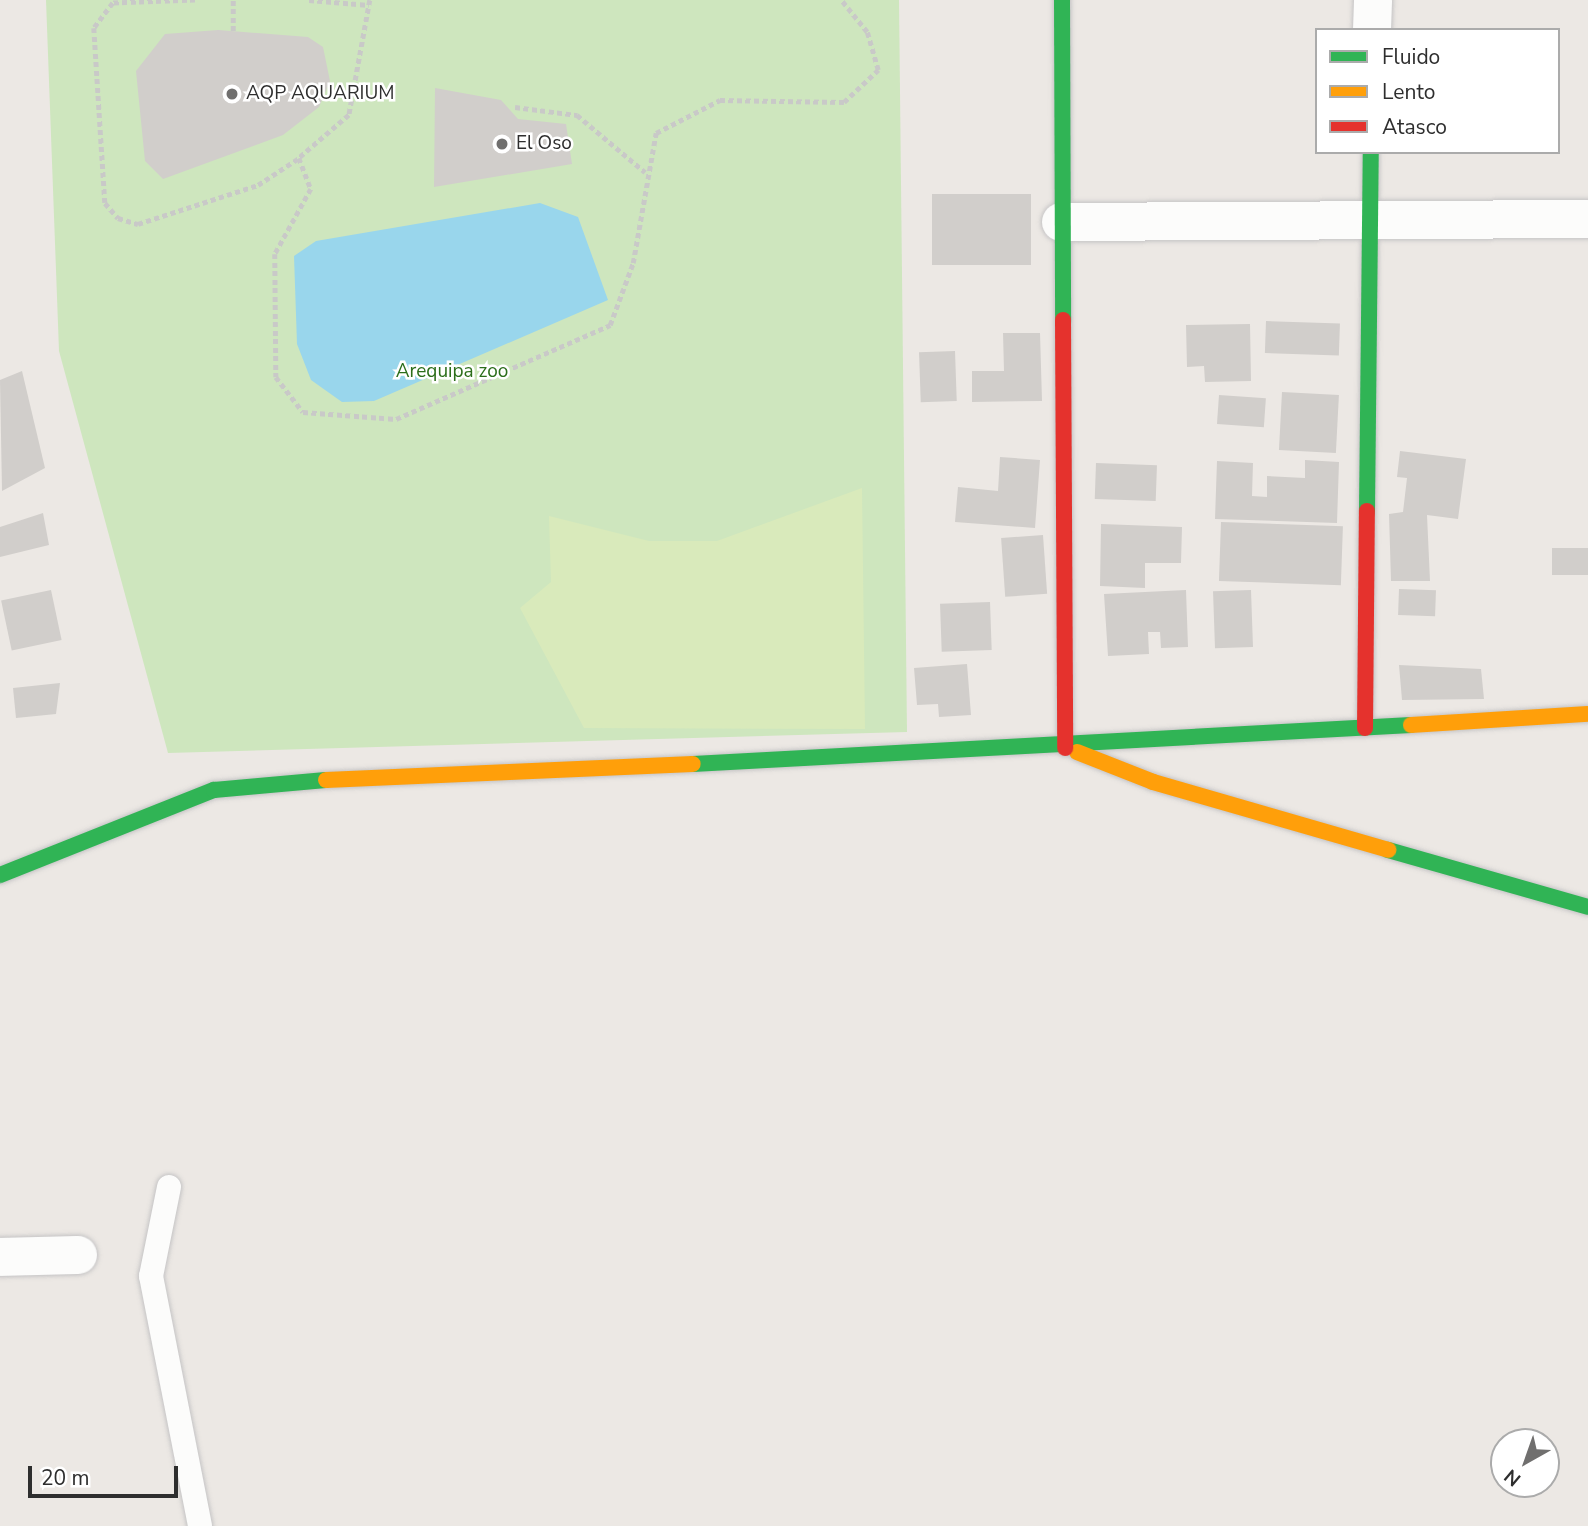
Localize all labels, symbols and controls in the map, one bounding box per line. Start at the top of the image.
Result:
legend [1315,28,1560,154]
text: Fluido [1382,43,1440,71]
text: Lento [1382,78,1435,106]
place label: AQP AQUARIUM [246,83,395,105]
marker: AQP AQUARIUM [224,86,240,102]
text: Atasco [1382,113,1447,141]
place label: El Oso [516,133,572,155]
marker: El Oso [494,136,510,152]
park label: Arequipa zoo [396,361,508,383]
north arrow [1490,1428,1560,1498]
scale bar [32,1452,182,1496]
text: N [1499,1463,1527,1492]
text: 20 m [41,1464,90,1492]

